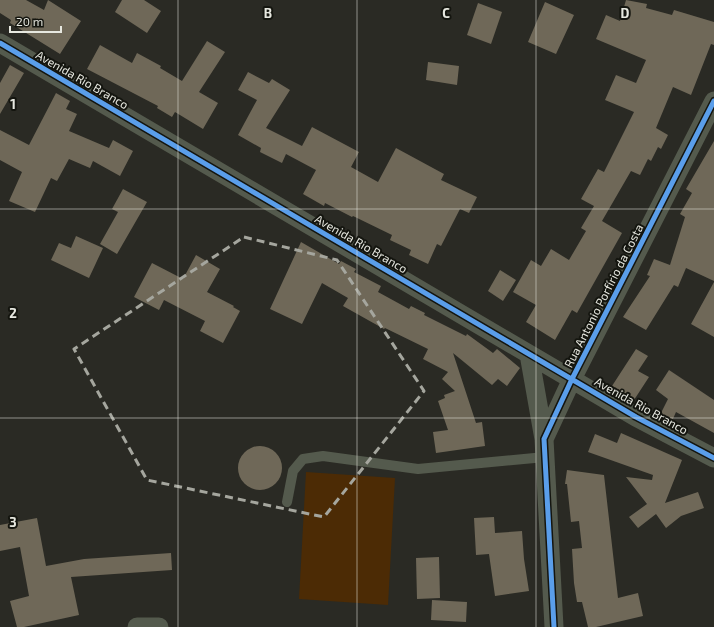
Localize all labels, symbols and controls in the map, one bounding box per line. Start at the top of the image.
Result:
text: B [264,5,272,21]
text: C [442,5,450,21]
text: D [621,5,630,21]
scale bar [10,8,61,34]
text: 20 m [16,14,43,28]
street label: Avenida Rio Branco [34,47,131,111]
text: 1 [10,96,16,112]
street label: Avenida Rio Branco [313,211,410,275]
street label: Rua Antonio Porfírio da Costa [561,222,645,370]
text: 2 [9,305,17,321]
street label: Avenida Rio Branco [592,374,691,437]
text: 3 [9,514,17,530]

